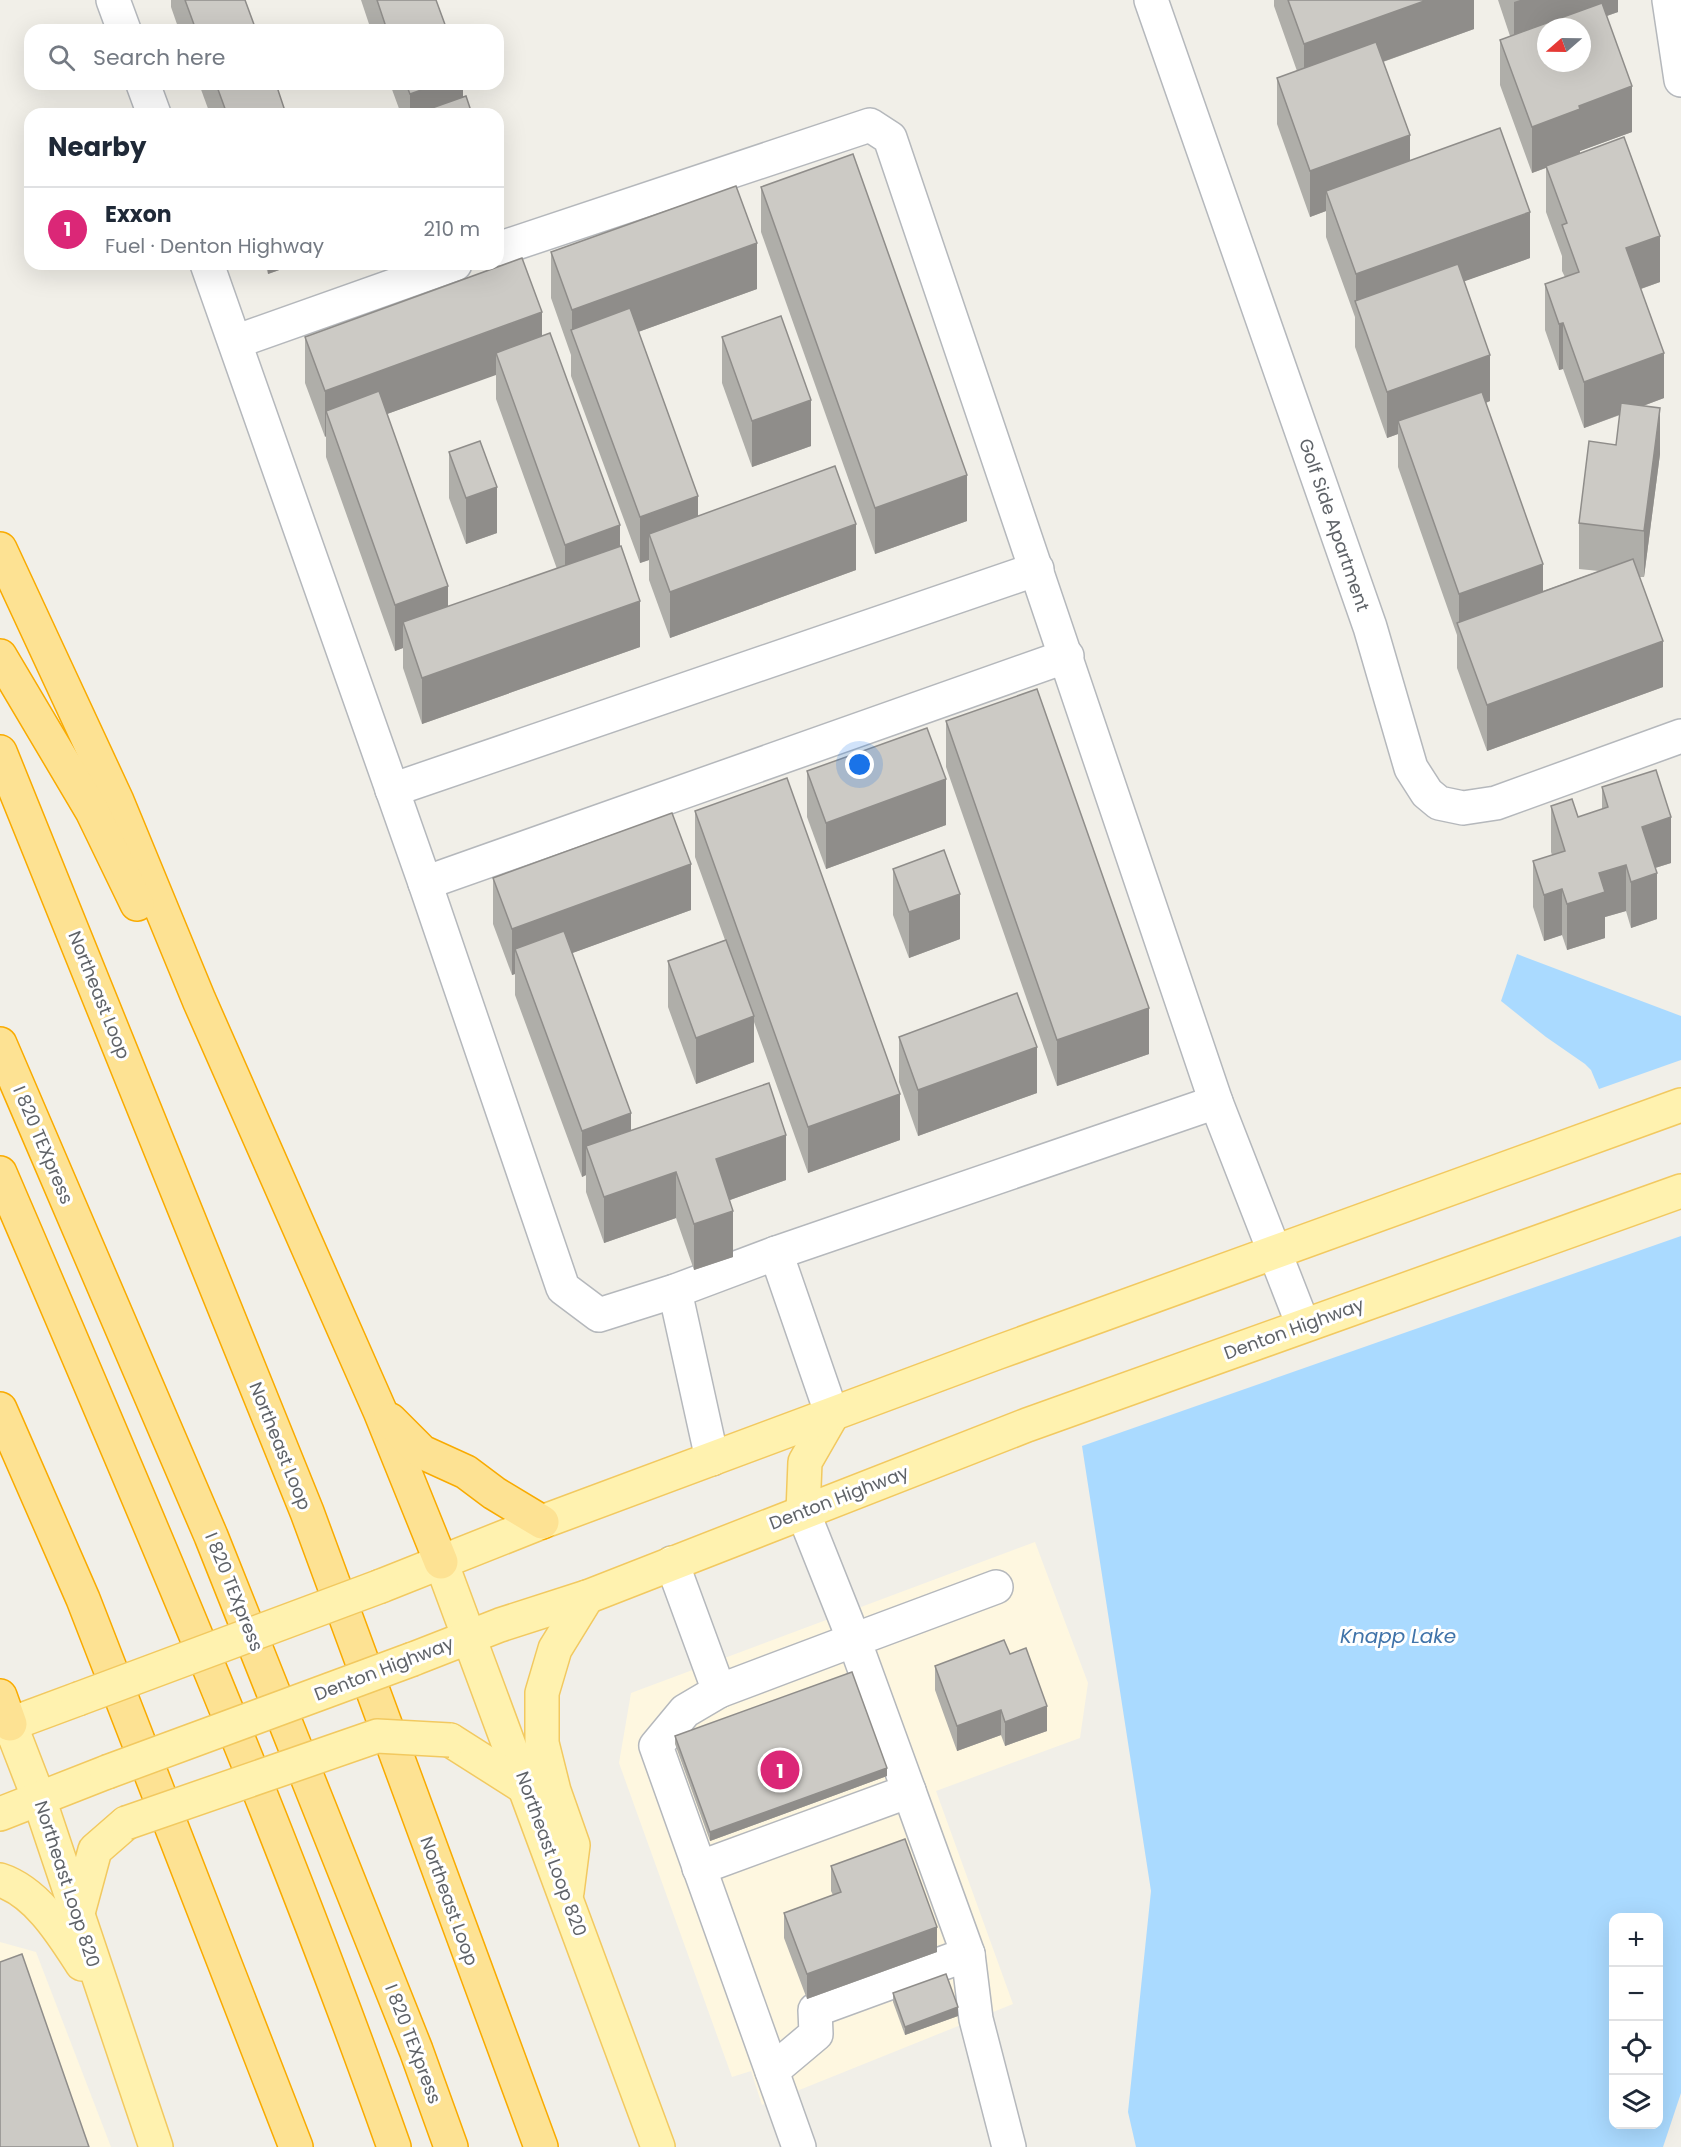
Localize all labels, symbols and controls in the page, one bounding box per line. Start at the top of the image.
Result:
north arrow [1537,18,1591,72]
search box [24,24,504,90]
icon: search [45,41,78,74]
text: Search here [93,42,226,73]
text: Nearby [48,129,146,165]
text: Exxon [105,199,172,230]
text: 1 [64,215,71,243]
text: 210 m [424,215,480,243]
text: Fuel · Denton Highway [105,232,324,260]
street label: Golf Side Apartment [1293,435,1376,615]
your location [845,750,874,779]
street label: Northeast Loop [62,927,137,1063]
street label: I 820 TEXpress [7,1082,80,1208]
street label: Denton Highway [1220,1292,1367,1365]
street label: Northeast Loop [243,1378,318,1514]
street label: Denton Highway [766,1459,912,1536]
street label: I 820 TEXpress [199,1529,270,1655]
water label: Knapp Lake [1340,1622,1456,1650]
street label: Denton Highway [311,1630,457,1707]
pin: 1 [760,1748,800,1792]
street label: Northeast Loop 820 [510,1768,593,1940]
street label: Northeast Loop 820 [29,1797,106,1970]
street label: Northeast Loop [414,1833,484,1969]
map controls [1609,1913,1663,2129]
button: + [1609,1913,1663,1967]
button: − [1609,1967,1663,2021]
street label: I 820 TEXpress [379,1981,448,2107]
button: locate [1609,2021,1663,2075]
button: layers [1609,2075,1663,2129]

